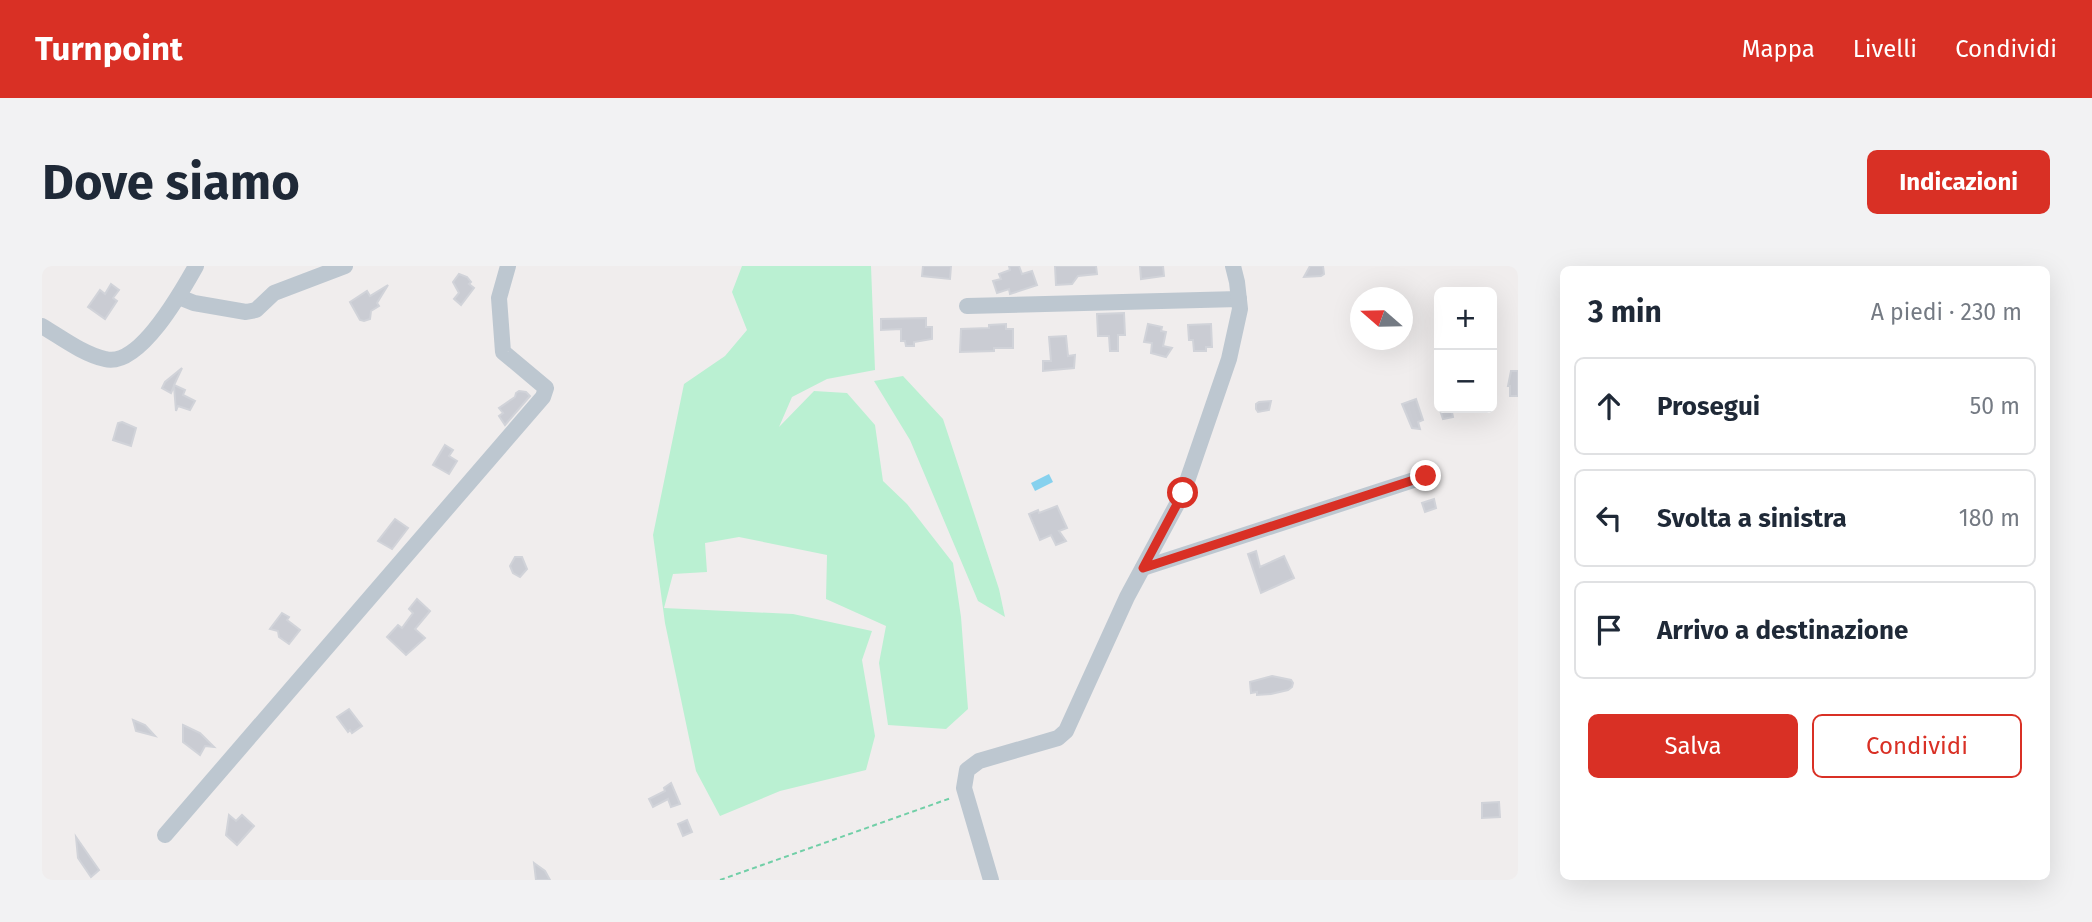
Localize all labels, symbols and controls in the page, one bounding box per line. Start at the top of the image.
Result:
text: Turnpoint [35,29,183,69]
text: Mappa [1742,35,1815,63]
text: Livelli [1853,35,1917,63]
text: Condividi [1955,35,2057,63]
button: Indicazioni [1867,150,2050,214]
text: Dove siamo [42,153,300,212]
north arrow [1350,287,1413,350]
map controls [1434,287,1497,413]
button: + [1434,287,1497,350]
text: 3 min [1588,294,1662,330]
text: A piedi · 230 m [1871,298,2022,326]
button: − [1434,350,1497,413]
icon: ahead [1590,387,1628,425]
text: Prosegui [1657,391,1760,422]
text: 50 m [1970,392,2020,420]
route end [1410,460,1441,491]
route start [1167,477,1198,508]
icon: left [1590,499,1628,537]
text: Svolta a sinistra [1657,503,1847,534]
text: 180 m [1959,504,2020,532]
icon: arrive [1590,611,1628,649]
text: Arrivo a destinazione [1657,615,1908,646]
button: Salva [1588,714,1798,778]
button: Condividi [1812,714,2022,778]

